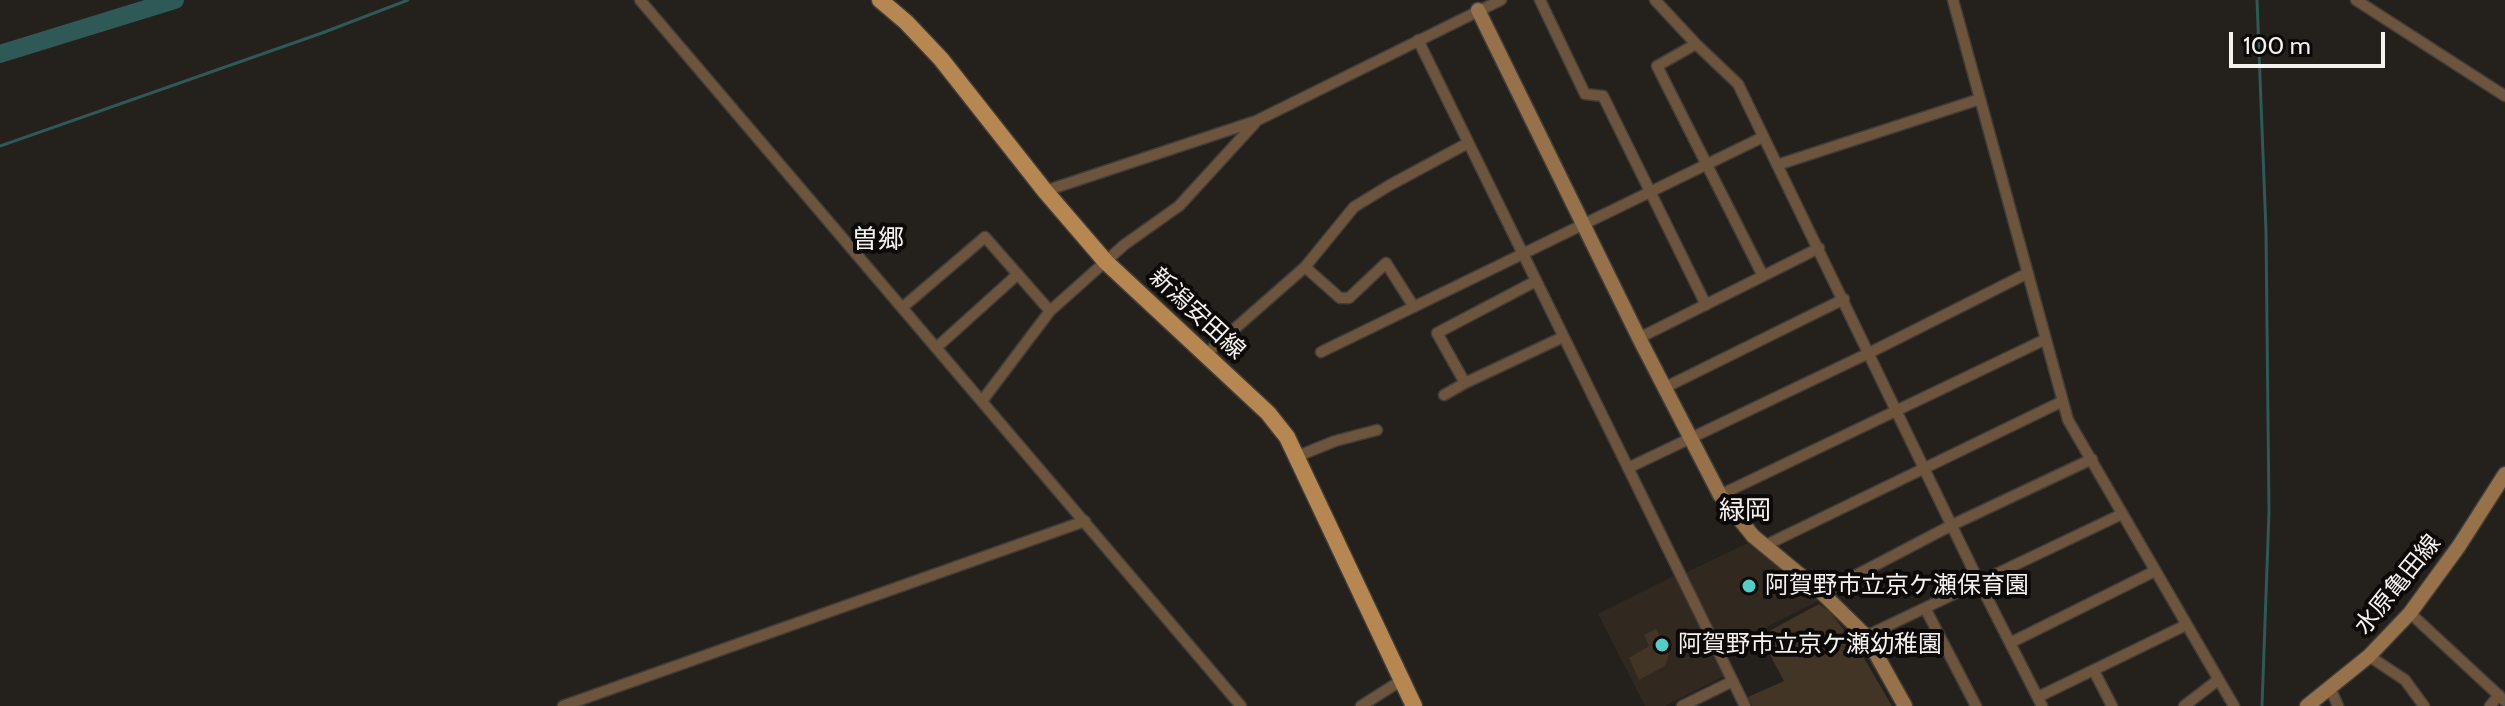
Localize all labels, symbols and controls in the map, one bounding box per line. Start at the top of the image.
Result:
scale bar [2233,16,2389,66]
text: 100 m [2243,31,2311,60]
district label: 曽郷 [852,224,904,256]
street label: 新潟安田線 [1143,263,1251,365]
district label: 緑岡 [1719,495,1771,527]
street label: 水原亀田線 [2349,529,2447,641]
place label: 阿賀野市立京ケ瀬保育園 [1765,572,2029,600]
marker: 阿賀野市立京ケ瀬保育園 [1740,577,1758,595]
place label: 阿賀野市立京ケ瀬幼稚園 [1678,631,1942,659]
marker: 阿賀野市立京ケ瀬幼稚園 [1653,636,1671,654]

